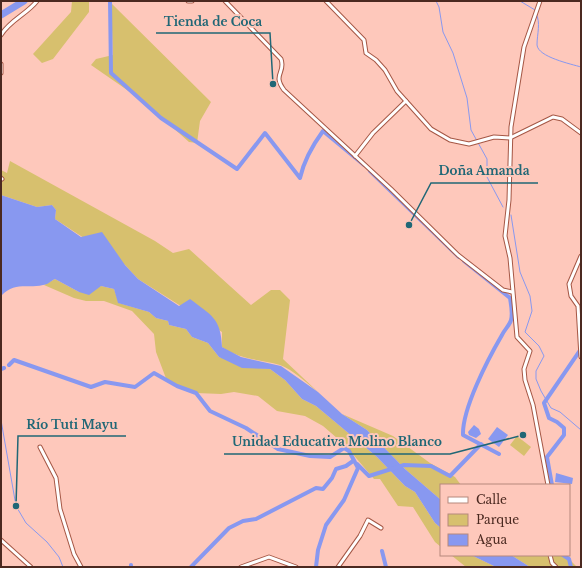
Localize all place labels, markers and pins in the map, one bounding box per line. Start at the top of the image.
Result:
callout: Tienda de Coca [156,9,270,33]
callout: Doña Amanda [431,159,538,183]
callout: Río Tuti Mayu [18,412,126,436]
callout: Unidad Educativa Molino Blanco [224,430,450,454]

